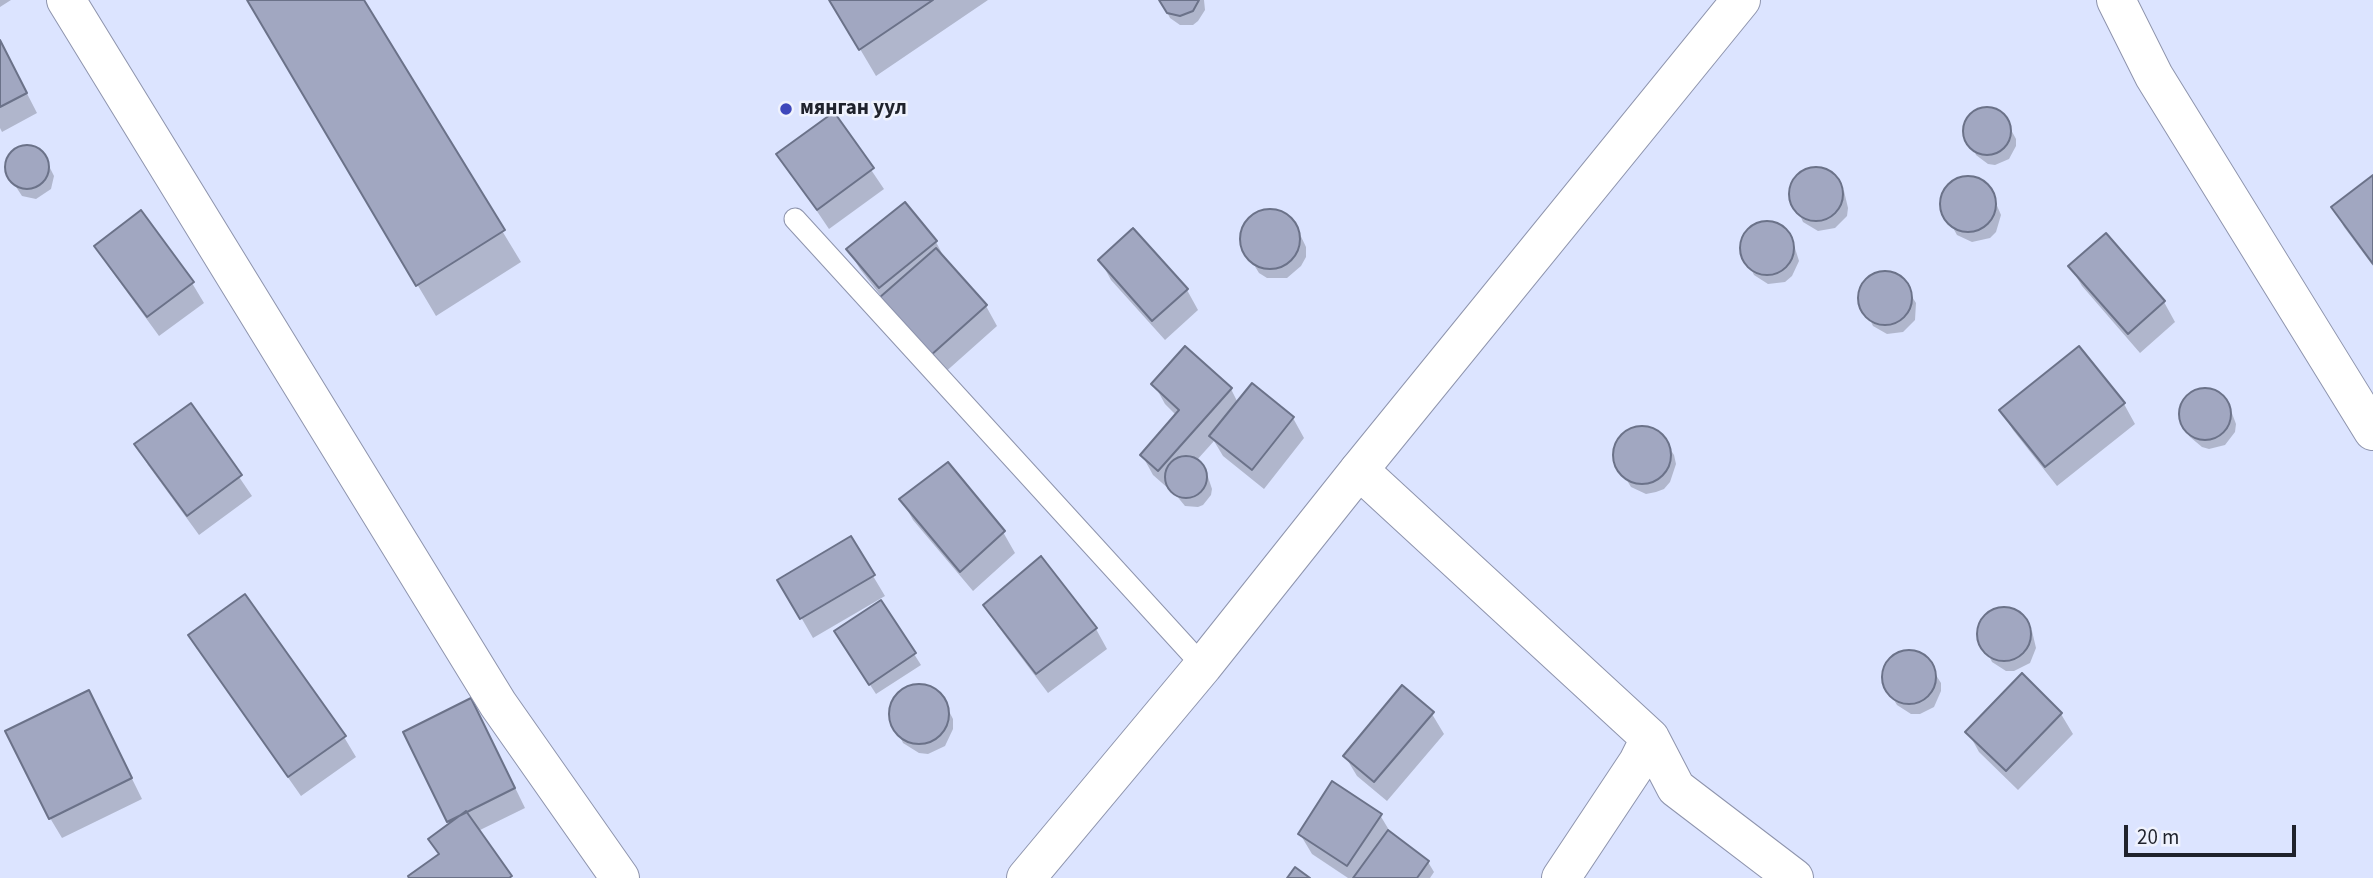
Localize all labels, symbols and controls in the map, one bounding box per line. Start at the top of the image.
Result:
place label: мянган уул [800,96,907,122]
marker: мянган уул [778,101,794,117]
scale bar [2128,812,2300,856]
text: 20 m [2137,822,2179,852]

